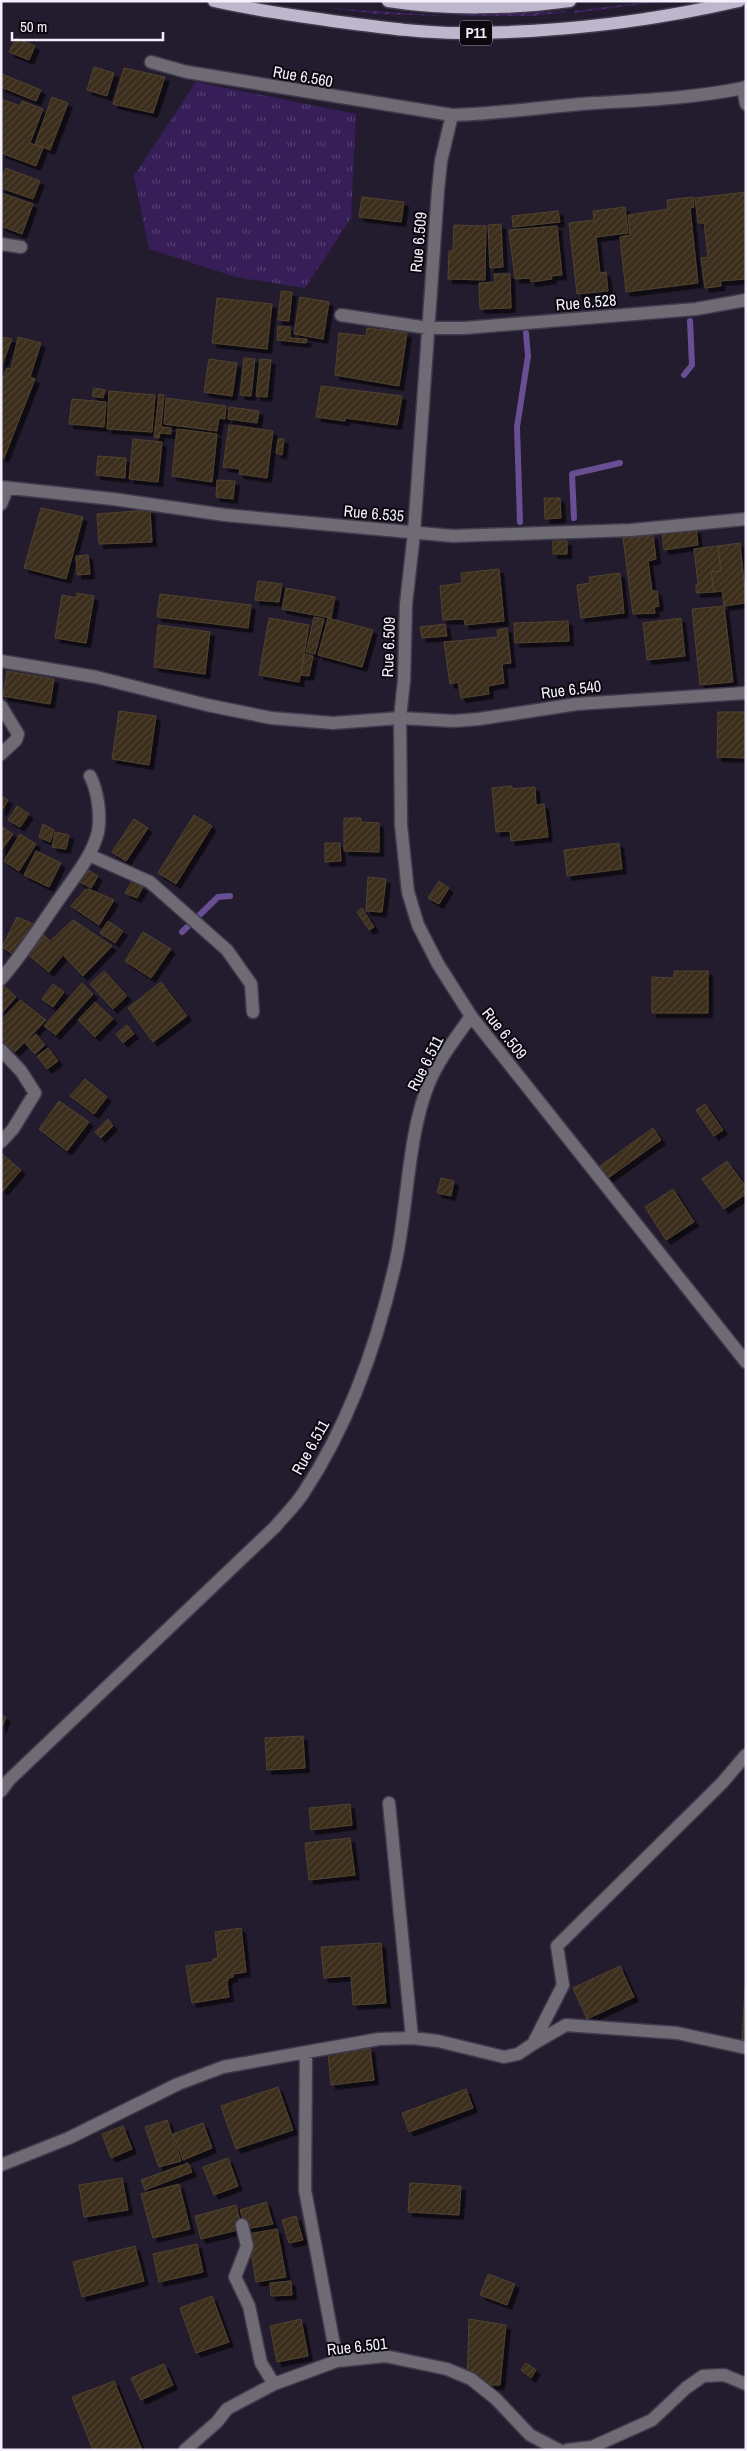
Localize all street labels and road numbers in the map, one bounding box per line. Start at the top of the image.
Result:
road number: P11 [460,20,492,46]
street label: Rue 6.560 [271,60,335,92]
street label: Rue 6.509 [404,211,432,273]
street label: Rue 6.528 [555,288,617,316]
street label: Rue 6.535 [343,499,405,527]
street label: Rue 6.509 [376,616,400,678]
street label: Rue 6.540 [540,674,602,704]
street label: Rue 6.509 [477,1003,533,1063]
street label: Rue 6.511 [402,1031,449,1095]
street label: Rue 6.511 [286,1415,334,1478]
street label: Rue 6.501 [326,2332,389,2360]

